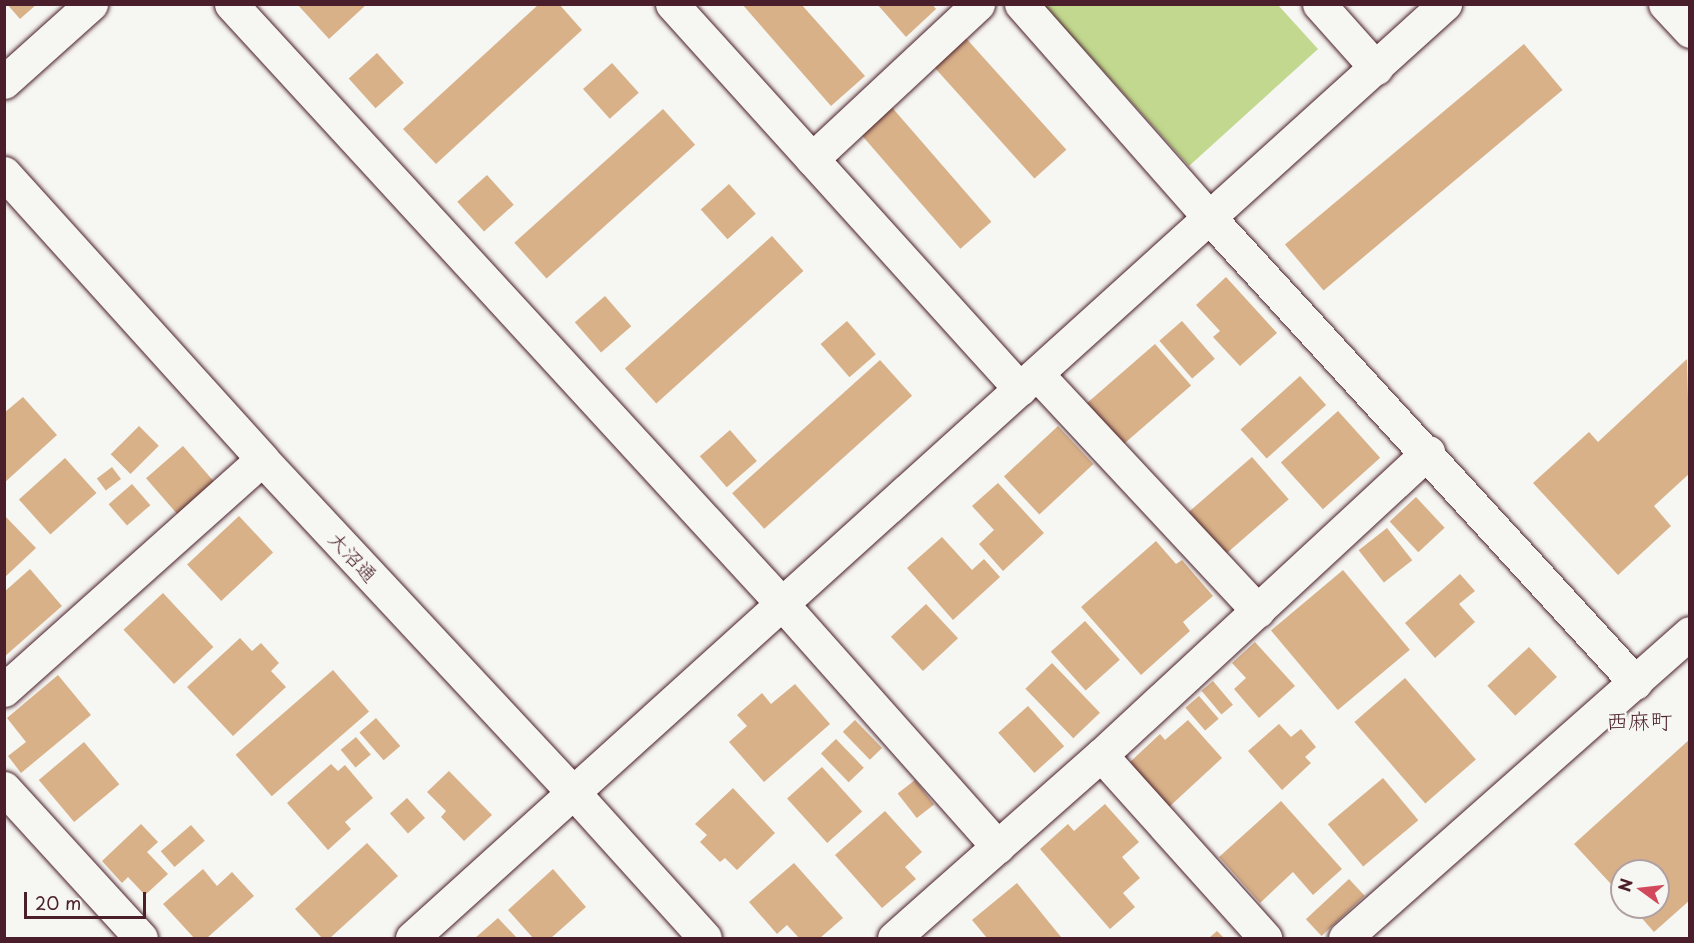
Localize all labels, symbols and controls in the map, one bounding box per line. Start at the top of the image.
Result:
street label: 大沼通 [324,527,382,587]
district label: 西麻町 [1606,707,1672,733]
north arrow [1610,859,1670,919]
text: N [1611,876,1638,894]
scale bar [27,880,148,918]
text: 20 m [35,889,81,916]

